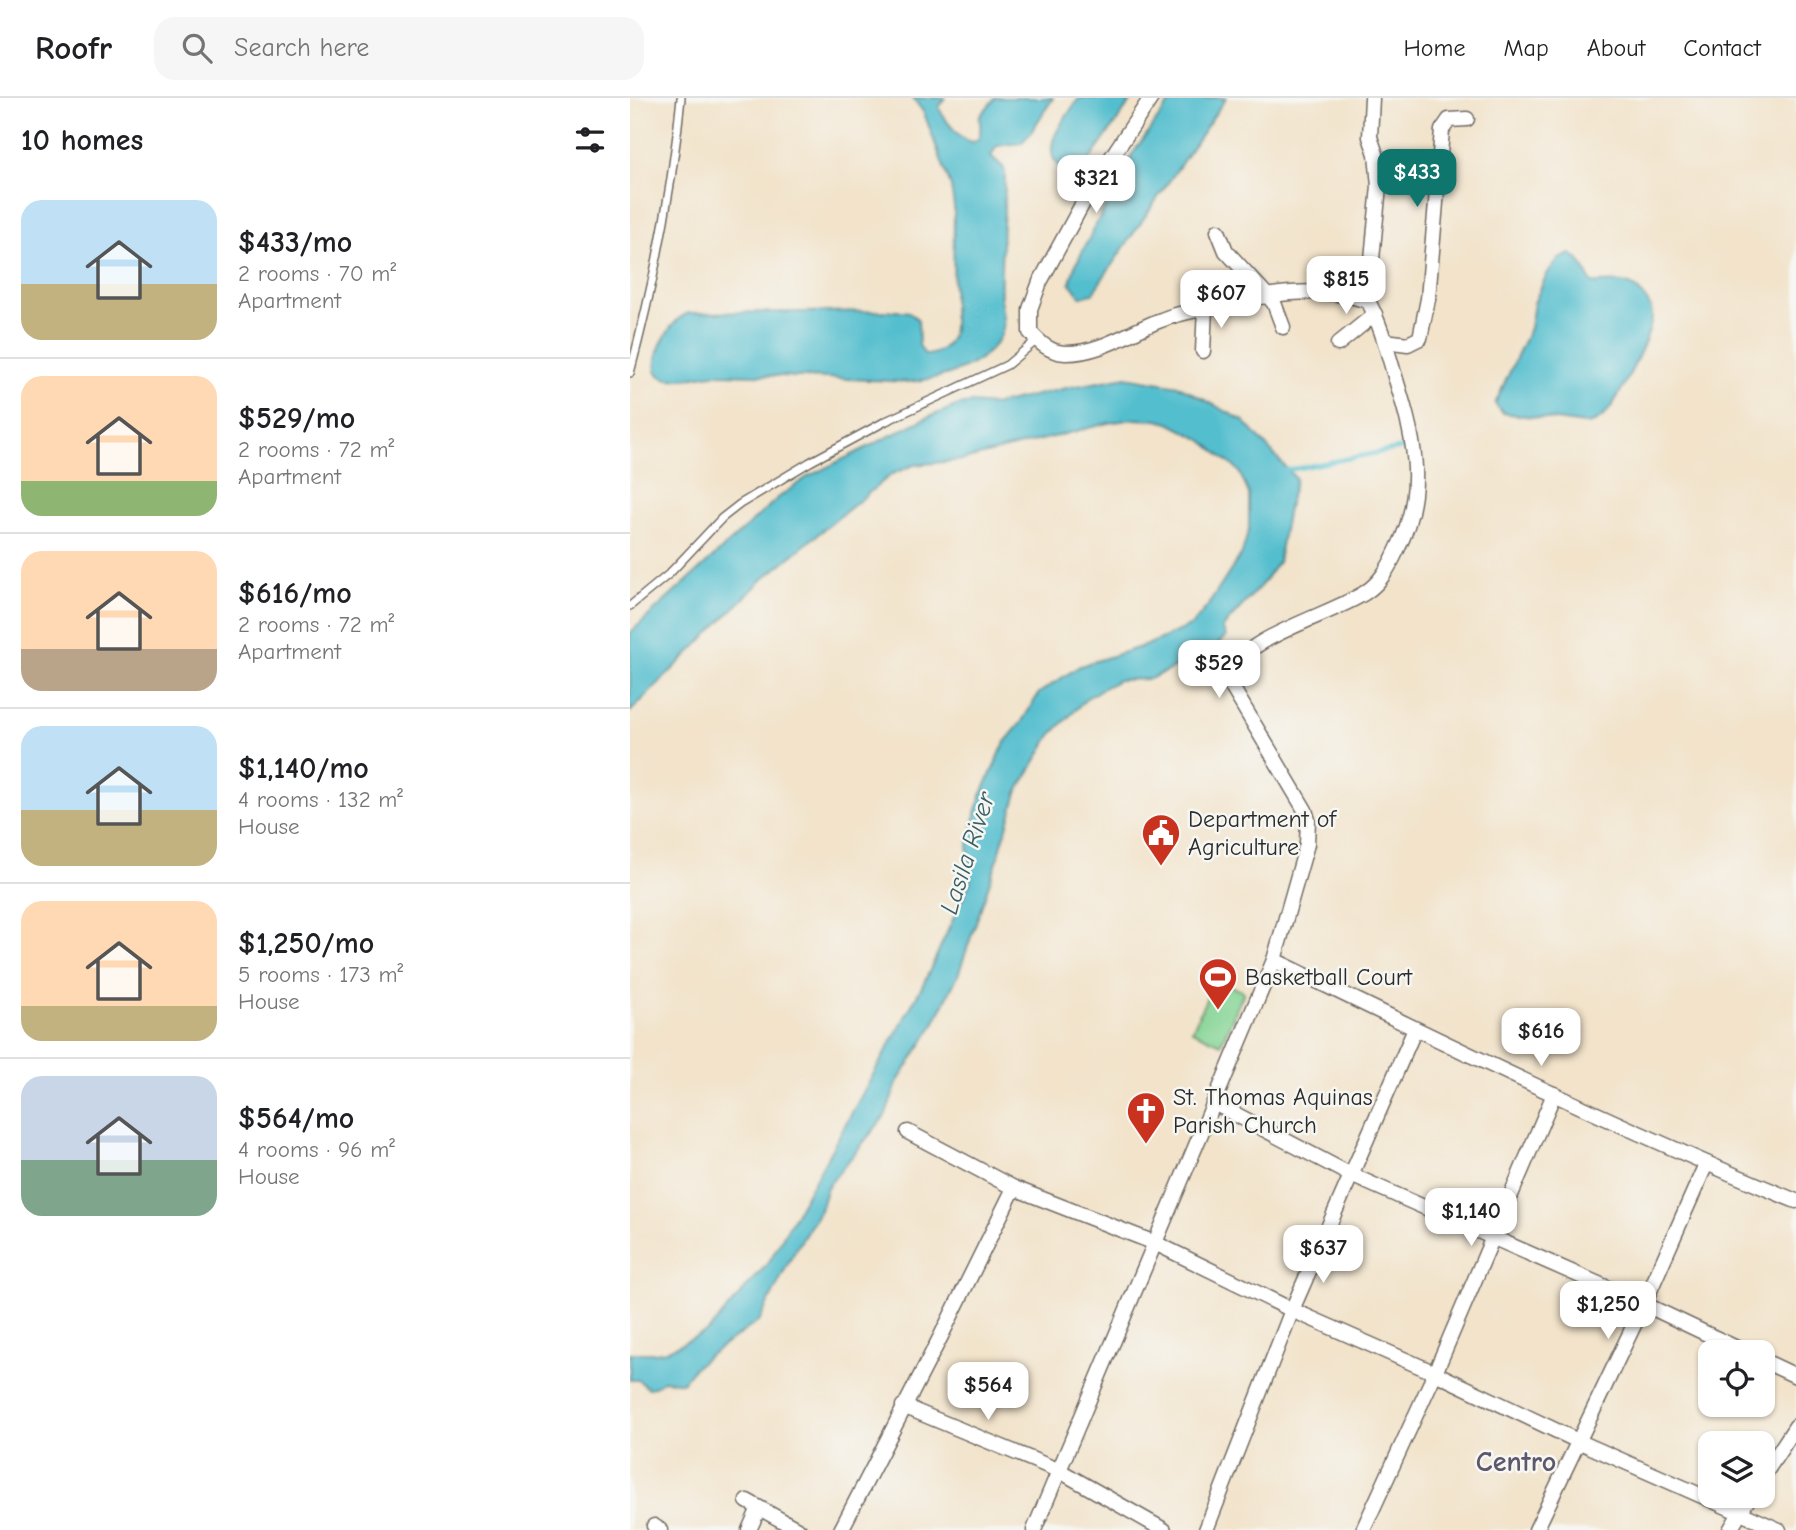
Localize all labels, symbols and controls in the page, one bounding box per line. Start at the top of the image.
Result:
search box [154,17,644,80]
text: Roofr [35,29,112,67]
icon: search [178,29,216,67]
text: Search here [234,33,369,63]
text: Home [1404,34,1465,62]
text: Map [1503,34,1549,62]
text: About [1587,34,1645,62]
text: Contact [1683,34,1761,62]
icon: filters [571,121,609,159]
text: 10 homes [21,123,143,158]
pin: $433 [1376,150,1458,209]
pin: $321 [1055,156,1137,215]
text: $433 [1393,158,1441,185]
text: $321 [1073,164,1119,191]
text: $433/mo [238,225,352,260]
icon: home [77,228,161,312]
pin: $815 [1305,256,1387,316]
text: 2 rooms · 70 m² [238,260,396,287]
text: $815 [1323,265,1369,292]
pin: $607 [1180,271,1262,330]
text: $607 [1196,279,1246,306]
text: Apartment [238,287,341,314]
text: $529/mo [238,401,355,436]
icon: home [77,404,161,488]
text: 2 rooms · 72 m² [238,436,394,463]
text: Apartment [238,463,341,490]
text: $616/mo [238,576,352,611]
icon: home [77,579,161,663]
text: 2 rooms · 72 m² [238,611,394,638]
text: Apartment [238,638,341,665]
pin: $529 [1178,640,1260,700]
text: $529 [1194,649,1244,676]
text: $1,140/mo [238,751,369,786]
icon: home [77,754,161,838]
text: 4 rooms · 132 m² [238,786,403,813]
water label: Lasila River [934,787,1002,918]
place label: Department of Agriculture [1188,805,1337,861]
public building icon: Department of Agriculture [1140,812,1182,867]
text: House [238,813,300,840]
text: $1,250/mo [238,926,374,961]
icon: home [77,929,161,1013]
sports icon: Basketball Court [1197,956,1239,1011]
text: 5 rooms · 173 m² [238,961,403,988]
place label: Basketball Court [1245,963,1413,991]
text: House [238,988,300,1015]
pin: $616 [1500,1009,1582,1068]
text: $616 [1518,1017,1564,1044]
place label: St. Thomas Aquinas Parish Church [1173,1083,1373,1139]
church icon: St. Thomas Aquinas Parish Church [1125,1090,1167,1145]
text: $564/mo [238,1101,354,1136]
icon: home [77,1104,161,1188]
text: 4 rooms · 96 m² [238,1136,395,1163]
text: House [238,1163,300,1190]
pin: $1,140 [1414,1188,1528,1248]
text: $1,140 [1441,1197,1501,1224]
pin: $637 [1282,1226,1364,1285]
text: $637 [1299,1234,1347,1261]
pin: $1,250 [1551,1282,1665,1341]
text: $1,250 [1576,1290,1640,1317]
map controls [1698,1340,1775,1508]
button: locate [1698,1340,1775,1417]
pin: $564 [947,1362,1029,1422]
text: $564 [964,1371,1012,1398]
button: layers [1698,1431,1775,1508]
district label: Centro [1476,1446,1556,1478]

